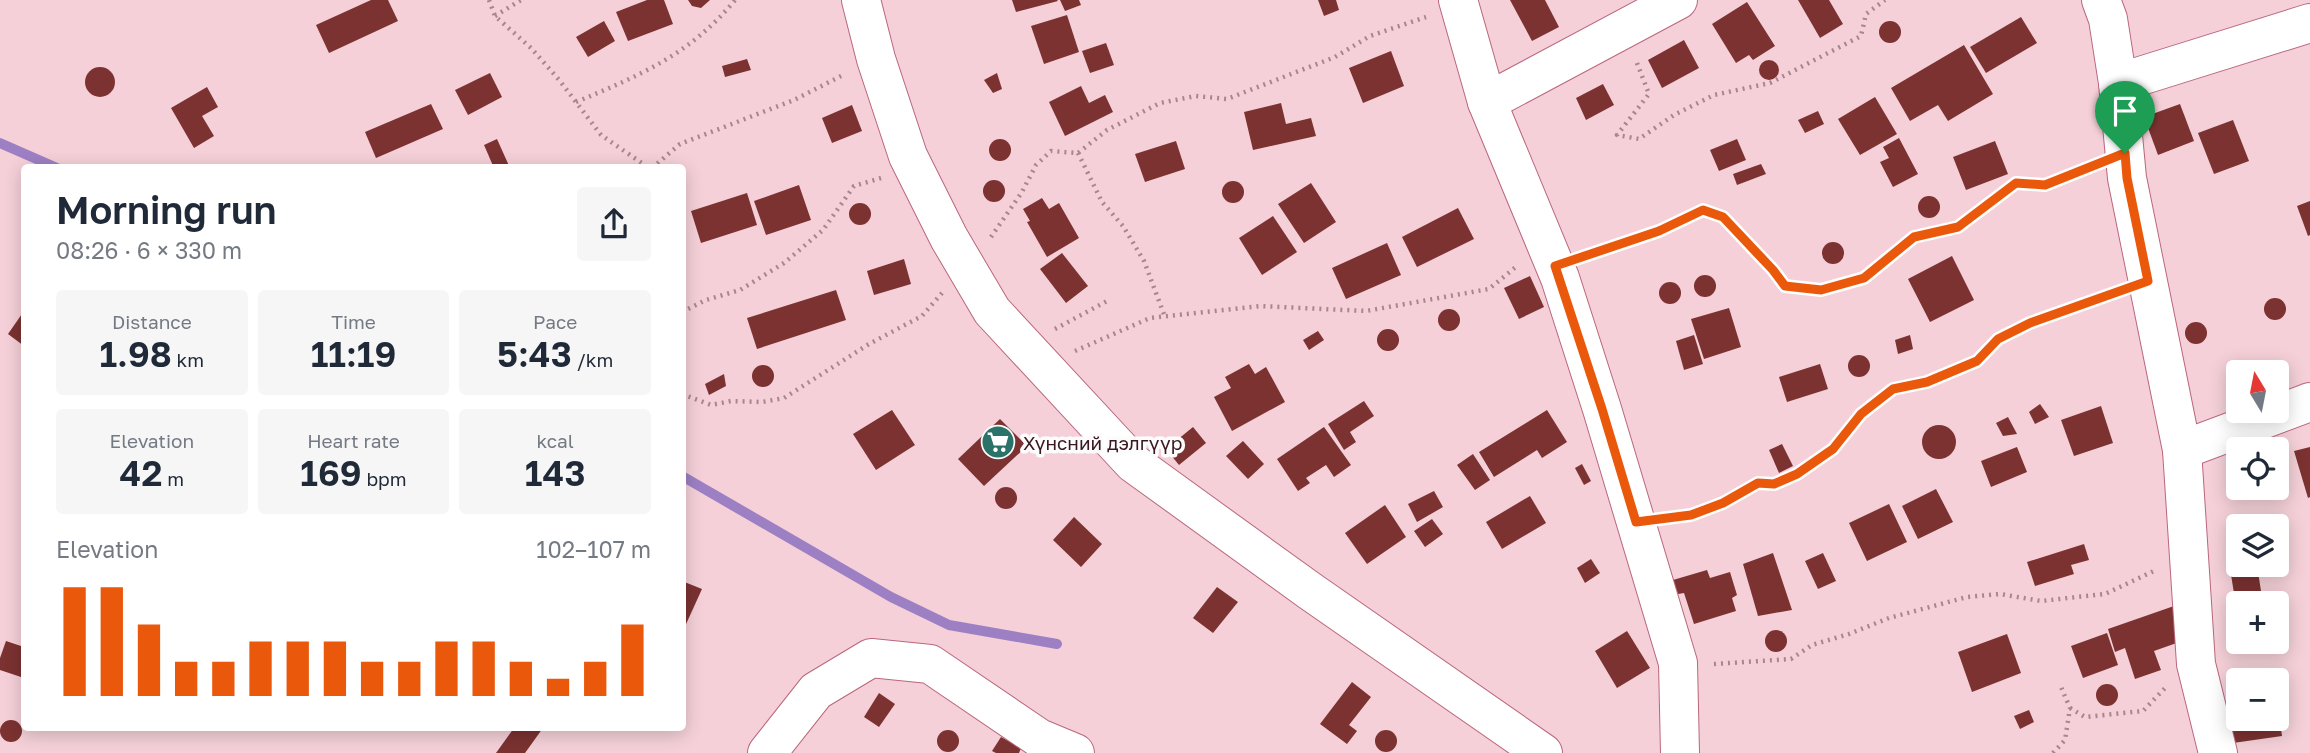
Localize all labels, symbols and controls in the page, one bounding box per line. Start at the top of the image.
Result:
pin [2095,81,2155,153]
icon: arrive [2106,92,2144,130]
text: Morning run [56,187,277,232]
button: share [577,187,651,261]
text: 08:26 · 6 × 330 m [56,236,242,264]
text: Distance [112,310,192,333]
text: Time [331,310,376,333]
text: Pace [533,310,577,333]
text: 1.98 [99,333,172,375]
text: 11:19 [311,333,396,375]
text: 5:43 [497,333,572,375]
text: km [172,348,204,371]
text: /km [572,348,613,371]
north arrow [2226,360,2289,424]
map controls [2226,360,2289,731]
supermarket icon: Хүнсний дэлгүүр [979,423,1017,461]
text: Elevation [110,429,194,452]
text: Heart rate [307,429,400,452]
text: kcal [536,429,574,452]
place label: Хүнсний дэлгүүр [1023,431,1182,454]
button: locate [2226,437,2289,500]
text: 42 [120,452,163,494]
text: 169 [300,452,362,494]
text: 143 [525,452,586,494]
text: m [163,467,184,490]
text: bpm [362,467,407,490]
button: layers [2226,514,2289,577]
text: Elevation [56,535,158,563]
text: 102–107 m [536,535,651,563]
button: + [2226,591,2289,654]
button: − [2226,668,2289,731]

